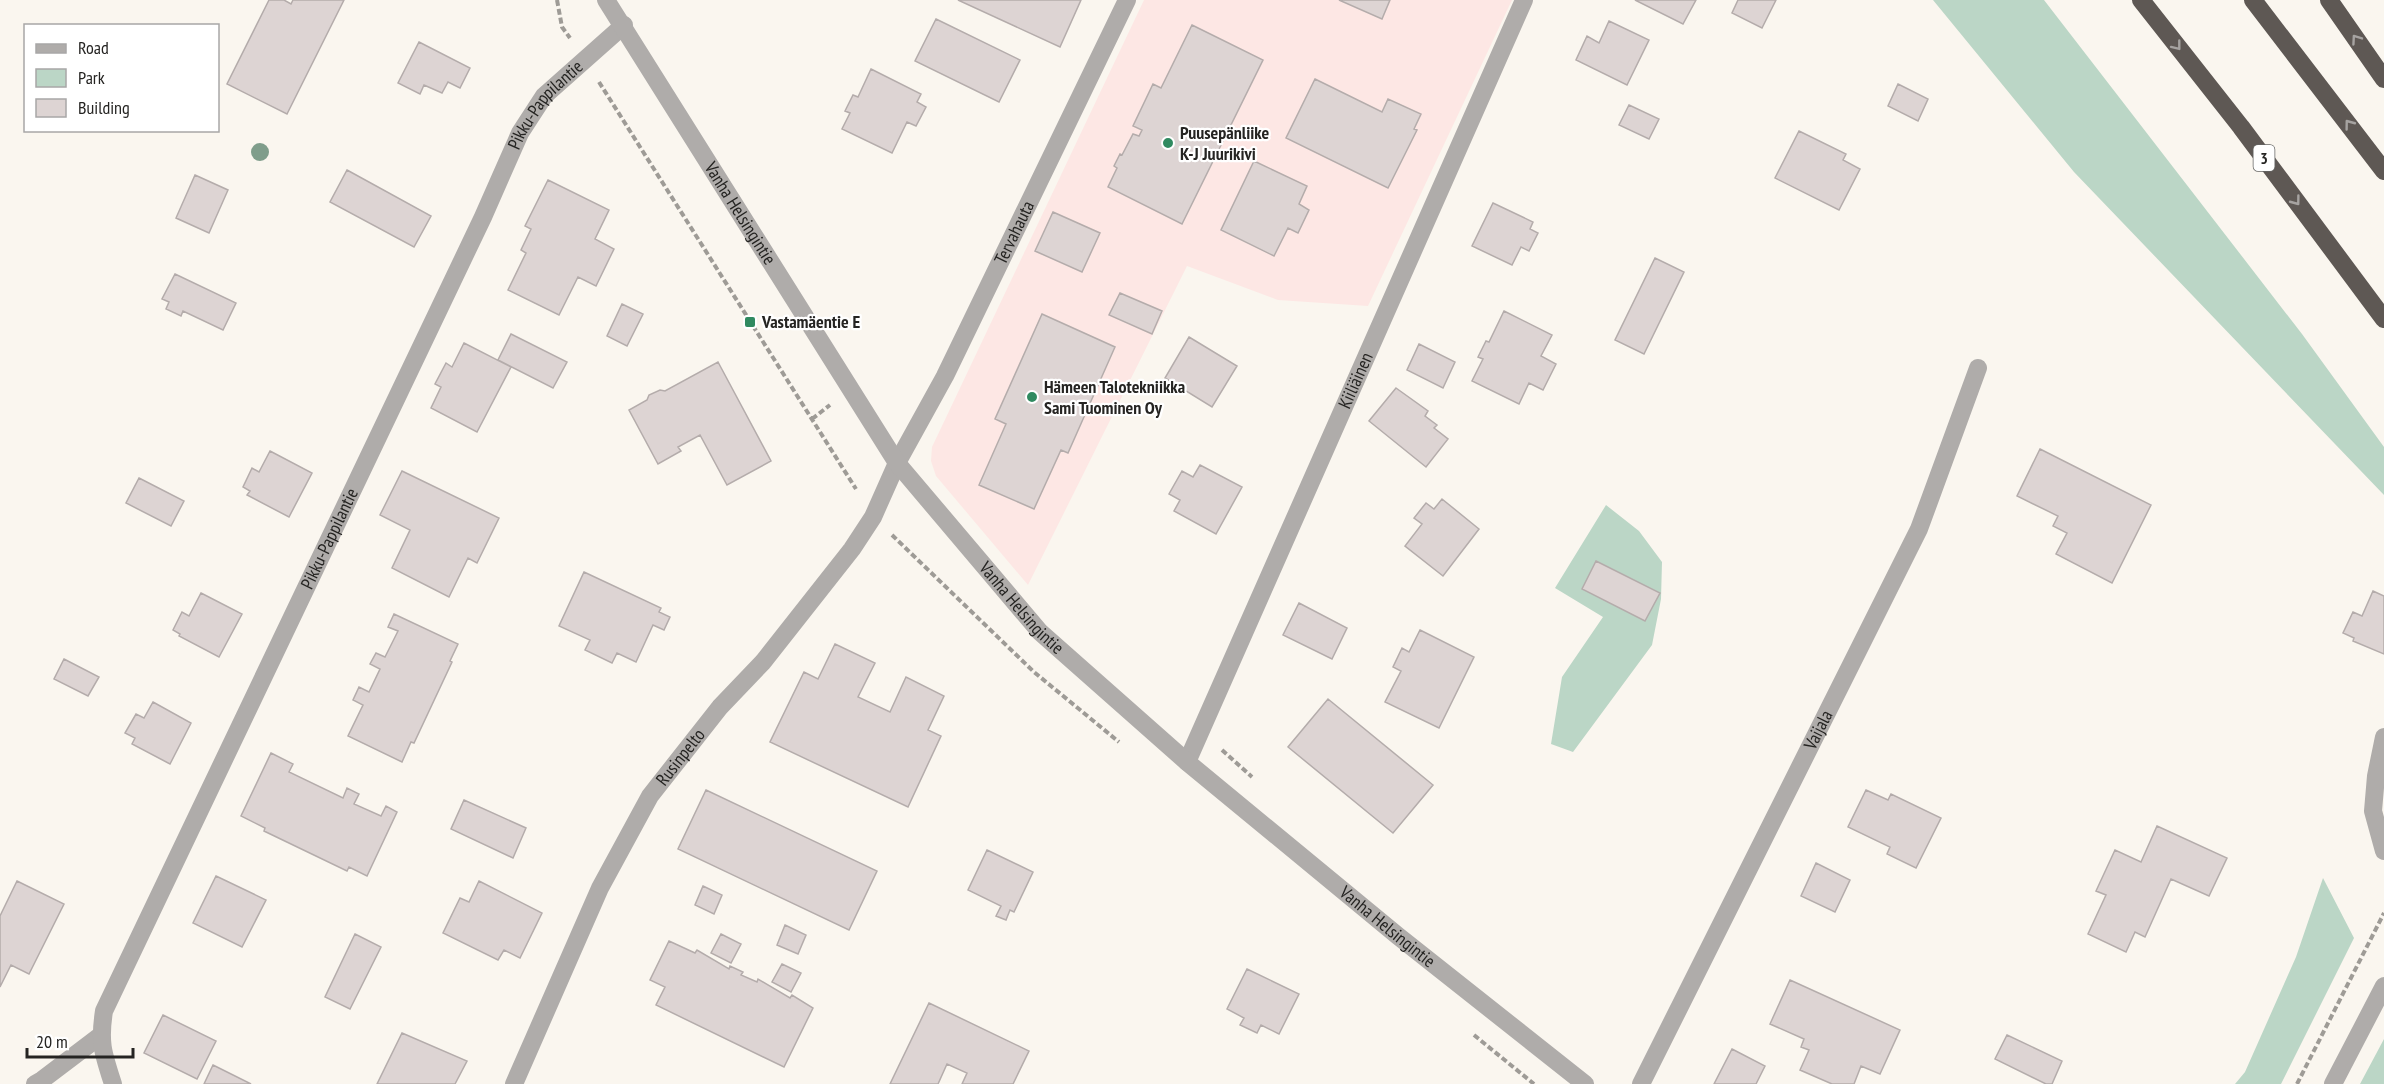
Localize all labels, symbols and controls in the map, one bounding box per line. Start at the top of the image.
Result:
legend [24,24,219,132]
one-way arrow [2353,35,2364,46]
text: Road [78,36,109,59]
one-way arrow [2170,39,2181,50]
street label: Pikku-Pappilantie [502,55,587,153]
text: Park [78,66,105,89]
text: Building [78,96,130,119]
one-way arrow [2345,120,2356,131]
place label: Puusepänliike K-J Juurikivi [1180,121,1270,165]
marker: Puusepänliike K-J Juurikivi [1161,136,1175,150]
road number: 3 [2254,145,2274,171]
street label: Vanha Helsingintie [699,157,781,269]
one-way arrow [2288,194,2299,205]
street label: Tervahauta [989,197,1039,268]
place label: Vastamäentie E [761,310,860,333]
marker: Vastamäentie E [743,315,757,329]
street label: Kiiliäinen [1333,349,1378,412]
place label: Hämeen Talotekniikka Sami Tuominen Oy [1044,375,1185,419]
marker: Hämeen Talotekniikka Sami Tuominen Oy [1025,390,1039,404]
street label: Pikku-Pappilantie [295,484,363,593]
street label: Vanha Helsingintie [974,556,1069,659]
street label: Vaijala [1798,706,1837,754]
street label: Rusinpelto [650,724,710,790]
street label: Vanha Helsingintie [1334,880,1440,972]
scale bar [27,1021,134,1059]
text: 20 m [36,1030,68,1053]

